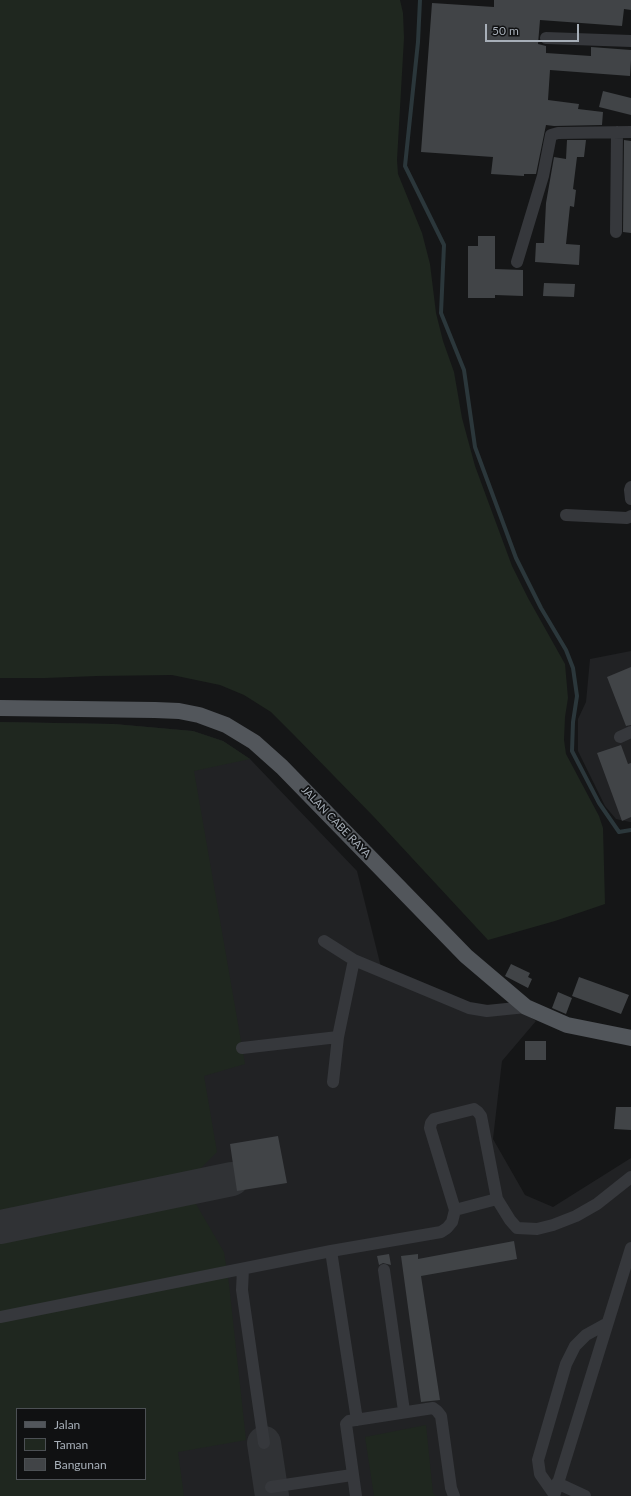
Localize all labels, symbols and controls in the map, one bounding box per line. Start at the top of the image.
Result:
scale bar [487,16,581,42]
text: 50 m [492,23,519,38]
street label: JALAN CABE RAYA [298,783,374,861]
legend [16,1408,146,1480]
text: Jalan [54,1417,80,1432]
text: Taman [54,1437,88,1452]
text: Bangunan [54,1457,107,1472]

